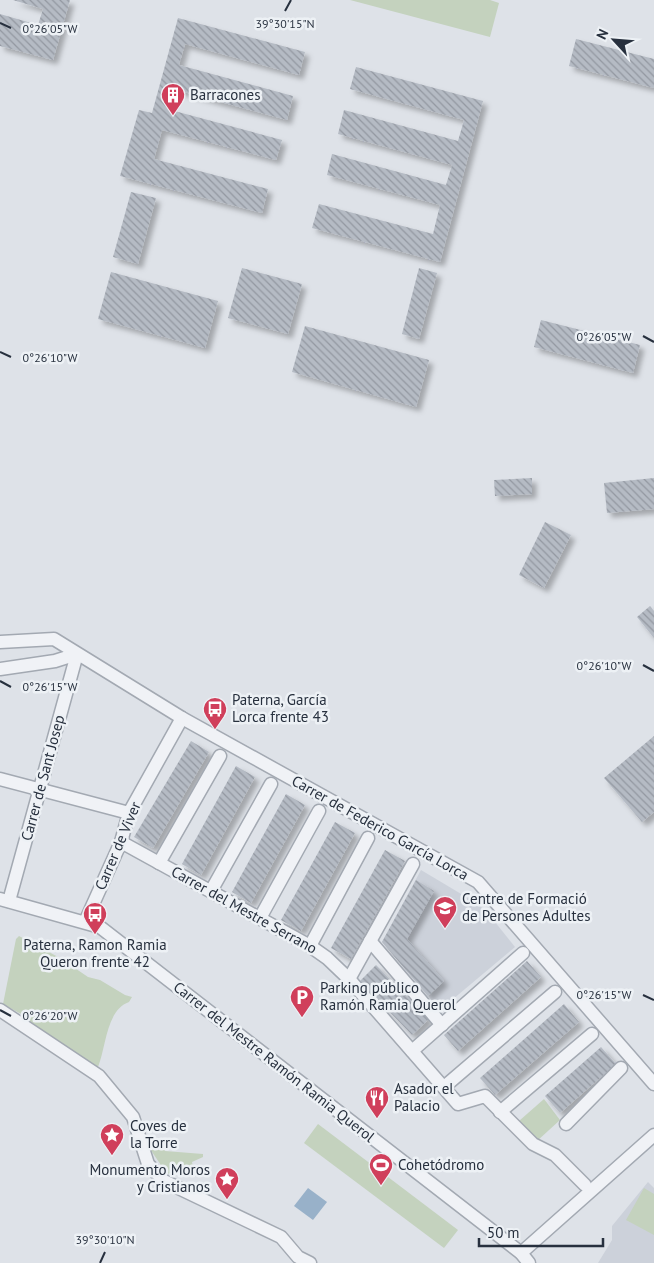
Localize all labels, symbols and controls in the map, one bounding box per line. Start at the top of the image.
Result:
north arrow [589,15,639,65]
text: 39°30'15"N [255,16,315,31]
text: 0°26'05"W [23,21,77,36]
text: N [592,26,612,42]
building icon: Barracones [160,82,186,116]
place label: Barracones [190,85,260,104]
text: 0°26'05"W [577,329,631,344]
text: 0°26'10"W [23,350,77,365]
text: 0°26'10"W [577,658,631,673]
text: 0°26'15"W [23,679,77,694]
place label: Paterna, García Lorca frente 43 [232,690,329,726]
bus stop icon: Paterna, García Lorca frente 43 [202,696,228,730]
street label: Carrer de Sant Josep [17,713,68,843]
street label: Carrer de Federico García Lorca [289,771,472,884]
street label: Carrer de Viver [90,799,145,893]
street label: Carrer del Mestre Serrano [168,862,320,958]
place label: Centre de Formació de Persones Adultes [462,889,590,925]
school or university icon: Centre de Formació de Persones Adultes [432,895,458,929]
bus stop icon: Paterna, Ramon Ramia Queron frente 42 [82,901,108,935]
place label: Paterna, Ramon Ramia Queron frente 42 [23,935,167,971]
street label: Carrer del Mestre Ramón Ramia Querol [170,977,379,1147]
place label: Parking público Ramón Ramia Querol [320,978,457,1014]
parking icon: Parking público Ramón Ramia Querol [289,984,315,1018]
text: 0°26'15"W [577,987,631,1002]
text: 0°26'20"W [23,1008,77,1023]
place label: Asador el Palacio [394,1079,454,1115]
restaurant icon: Asador el Palacio [364,1085,390,1119]
place label: Coves de la Torre [130,1116,187,1152]
place icon: Coves de la Torre [99,1122,125,1156]
sports icon: Cohetódromo [368,1152,394,1186]
place label: Cohetódromo [398,1155,484,1174]
place label: Monumento Moros y Cristianos [89,1160,210,1196]
place icon: Monumento Moros y Cristianos [214,1166,240,1200]
scale bar [479,1216,603,1248]
text: 50 m [487,1223,520,1242]
text: 39°30'10"N [75,1232,135,1247]

